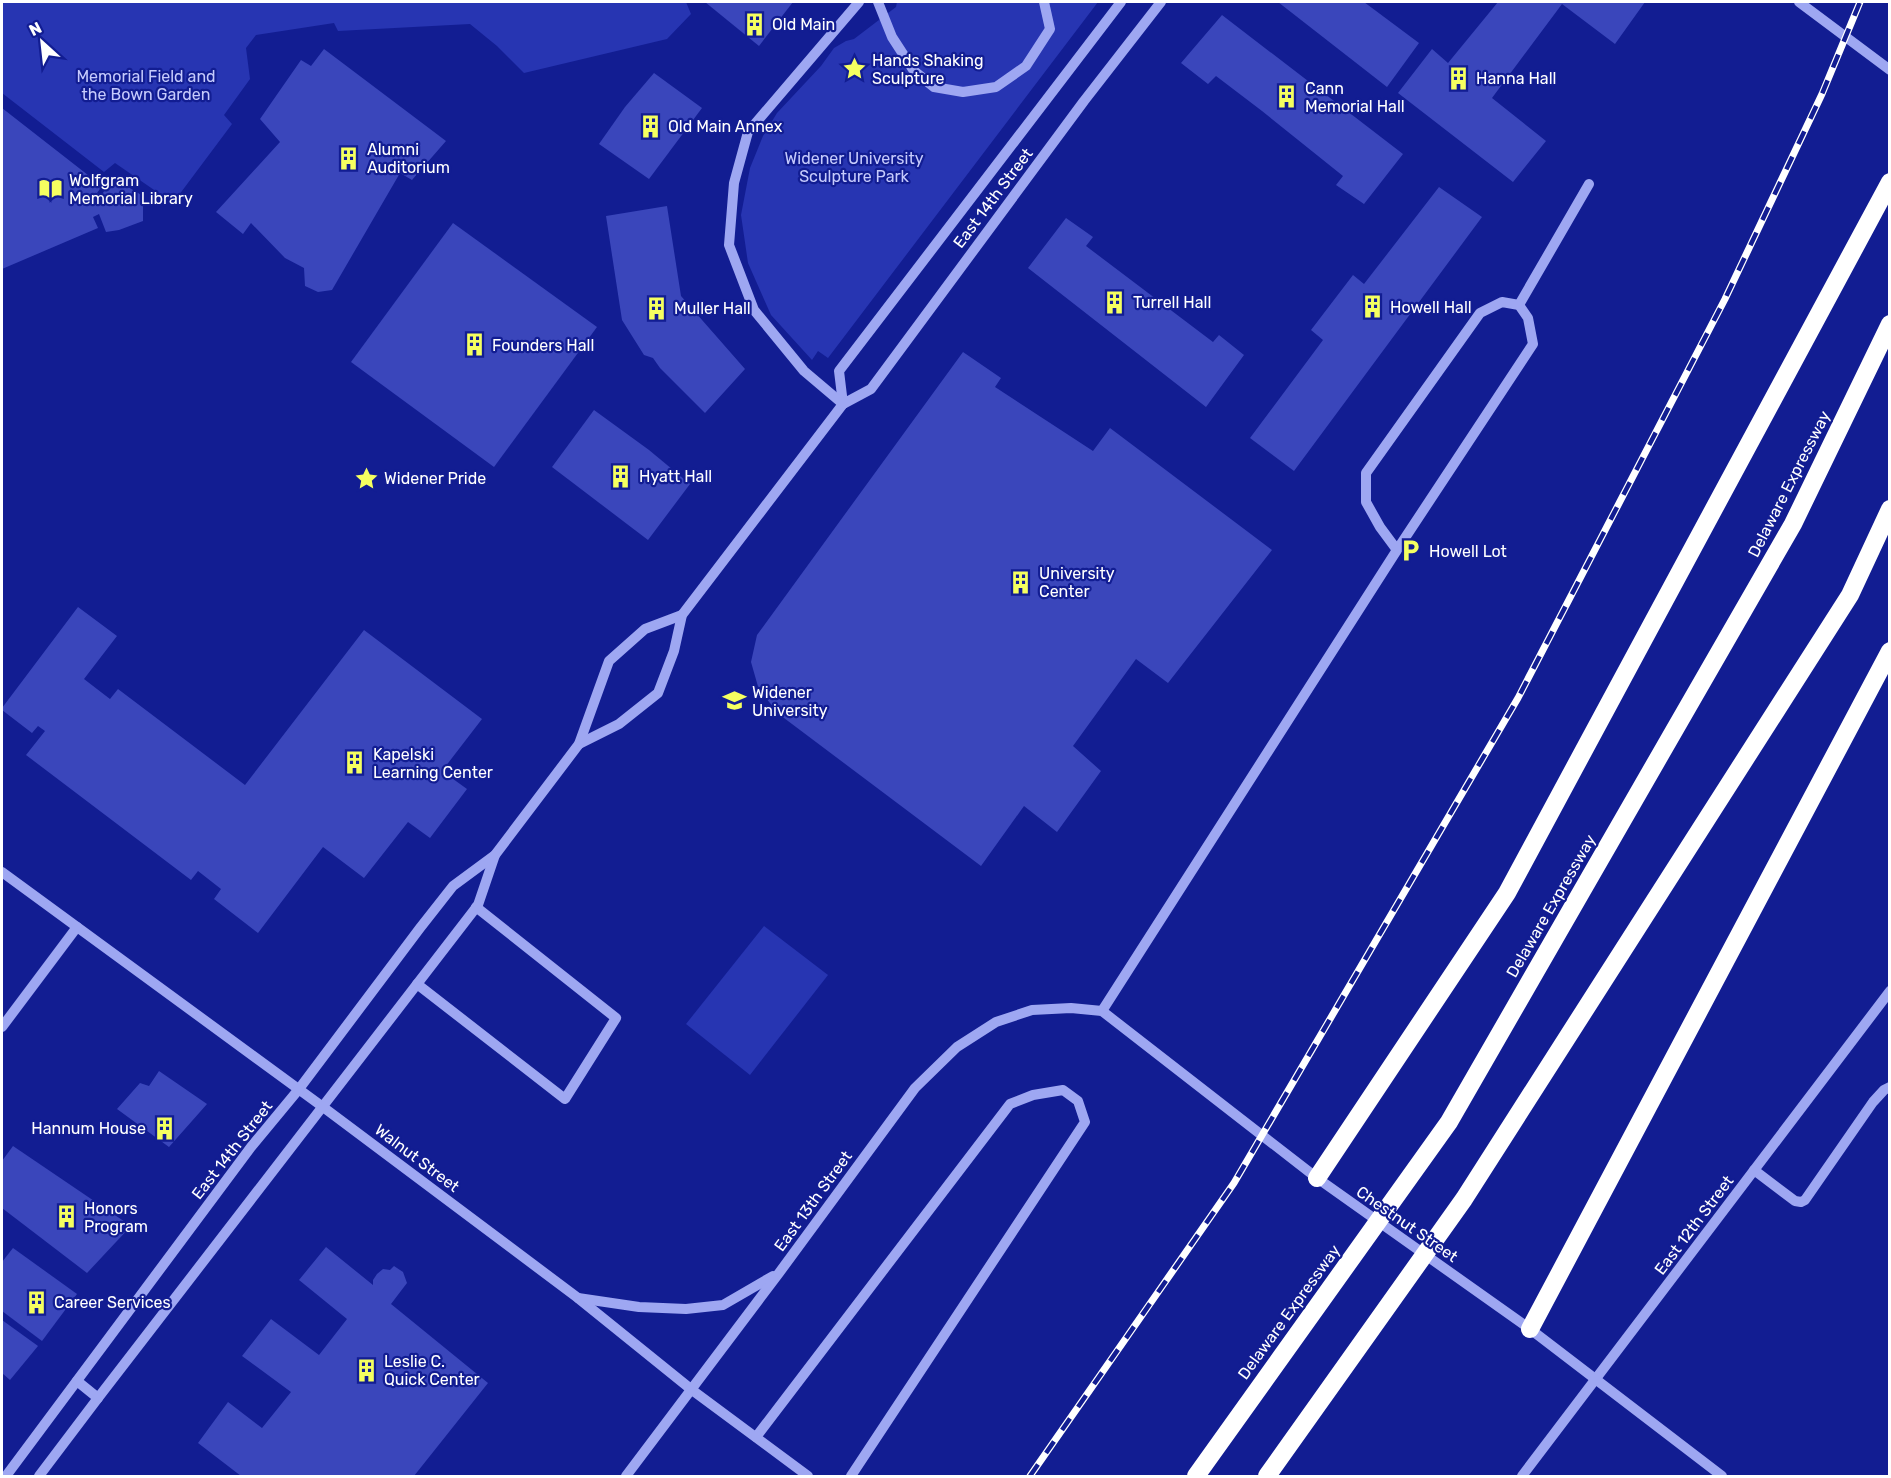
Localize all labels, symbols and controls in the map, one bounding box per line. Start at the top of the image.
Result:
building icon: Old Main [741,11,767,37]
north arrow [12,12,72,72]
place label: Old Main [772,15,835,34]
text: N [26,18,45,40]
place label: Hands Shaking Sculpture [872,51,983,88]
place icon: Hands Shaking Sculpture [841,56,867,82]
building icon: Hanna Hall [1445,65,1471,91]
park label: Memorial Field and the Bown Garden [76,67,216,104]
place label: Hanna Hall [1476,69,1556,88]
place label: Cann Memorial Hall [1305,79,1405,116]
building icon: Cann Memorial Hall [1274,84,1300,110]
building icon: Old Main Annex [637,113,663,139]
place label: Old Main Annex [668,117,783,136]
place label: Alumni Auditorium [367,140,450,177]
street label: East 14th Street [949,144,1037,252]
building icon: Alumni Auditorium [336,145,362,171]
park label: Widener University Sculpture Park [785,149,924,186]
place label: Wolfgram Memorial Library [69,171,193,208]
library icon: Wolfgram Memorial Library [38,176,64,202]
building icon: Turrell Hall [1102,289,1128,315]
place label: Turrell Hall [1133,293,1211,312]
building icon: Howell Hall [1359,294,1385,320]
building icon: Muller Hall [643,295,669,321]
place label: Howell Hall [1390,298,1472,317]
place label: Muller Hall [674,299,751,318]
building icon: Founders Hall [461,332,487,358]
place label: Founders Hall [492,336,594,355]
street label: Delaware Expressway [1744,407,1834,560]
building icon: Hyatt Hall [608,463,634,489]
place icon: Widener Pride [353,465,379,491]
place label: Hyatt Hall [639,467,712,486]
place label: Widener Pride [384,469,486,488]
parking icon: Howell Lot [1398,538,1424,564]
place label: Howell Lot [1429,542,1507,561]
place label: University Center [1039,564,1115,601]
building icon: University Center [1008,569,1034,595]
place label: Widener University [752,683,828,720]
school or university icon: Widener University [721,688,747,714]
place label: Kapelski Learning Center [373,745,493,782]
building icon: Kapelski Learning Center [342,750,368,776]
street label: Delaware Expressway [1502,831,1600,981]
street label: East 14th Street [188,1097,276,1203]
building icon: Hannum House [151,1115,177,1141]
place label: Hannum House [31,1119,146,1138]
street label: Walnut Street [371,1120,463,1196]
street label: East 13th Street [770,1147,856,1255]
street label: East 12th Street [1651,1172,1737,1278]
street label: Chestnut Street [1353,1182,1461,1266]
place label: Honors Program [84,1199,148,1236]
building icon: Honors Program [53,1204,79,1230]
street label: Delaware Expressway [1234,1241,1344,1383]
building icon: Career Services [23,1289,49,1315]
place label: Career Services [54,1293,171,1312]
place label: Leslie C. Quick Center [384,1352,480,1389]
building icon: Leslie C. Quick Center [353,1357,379,1383]

